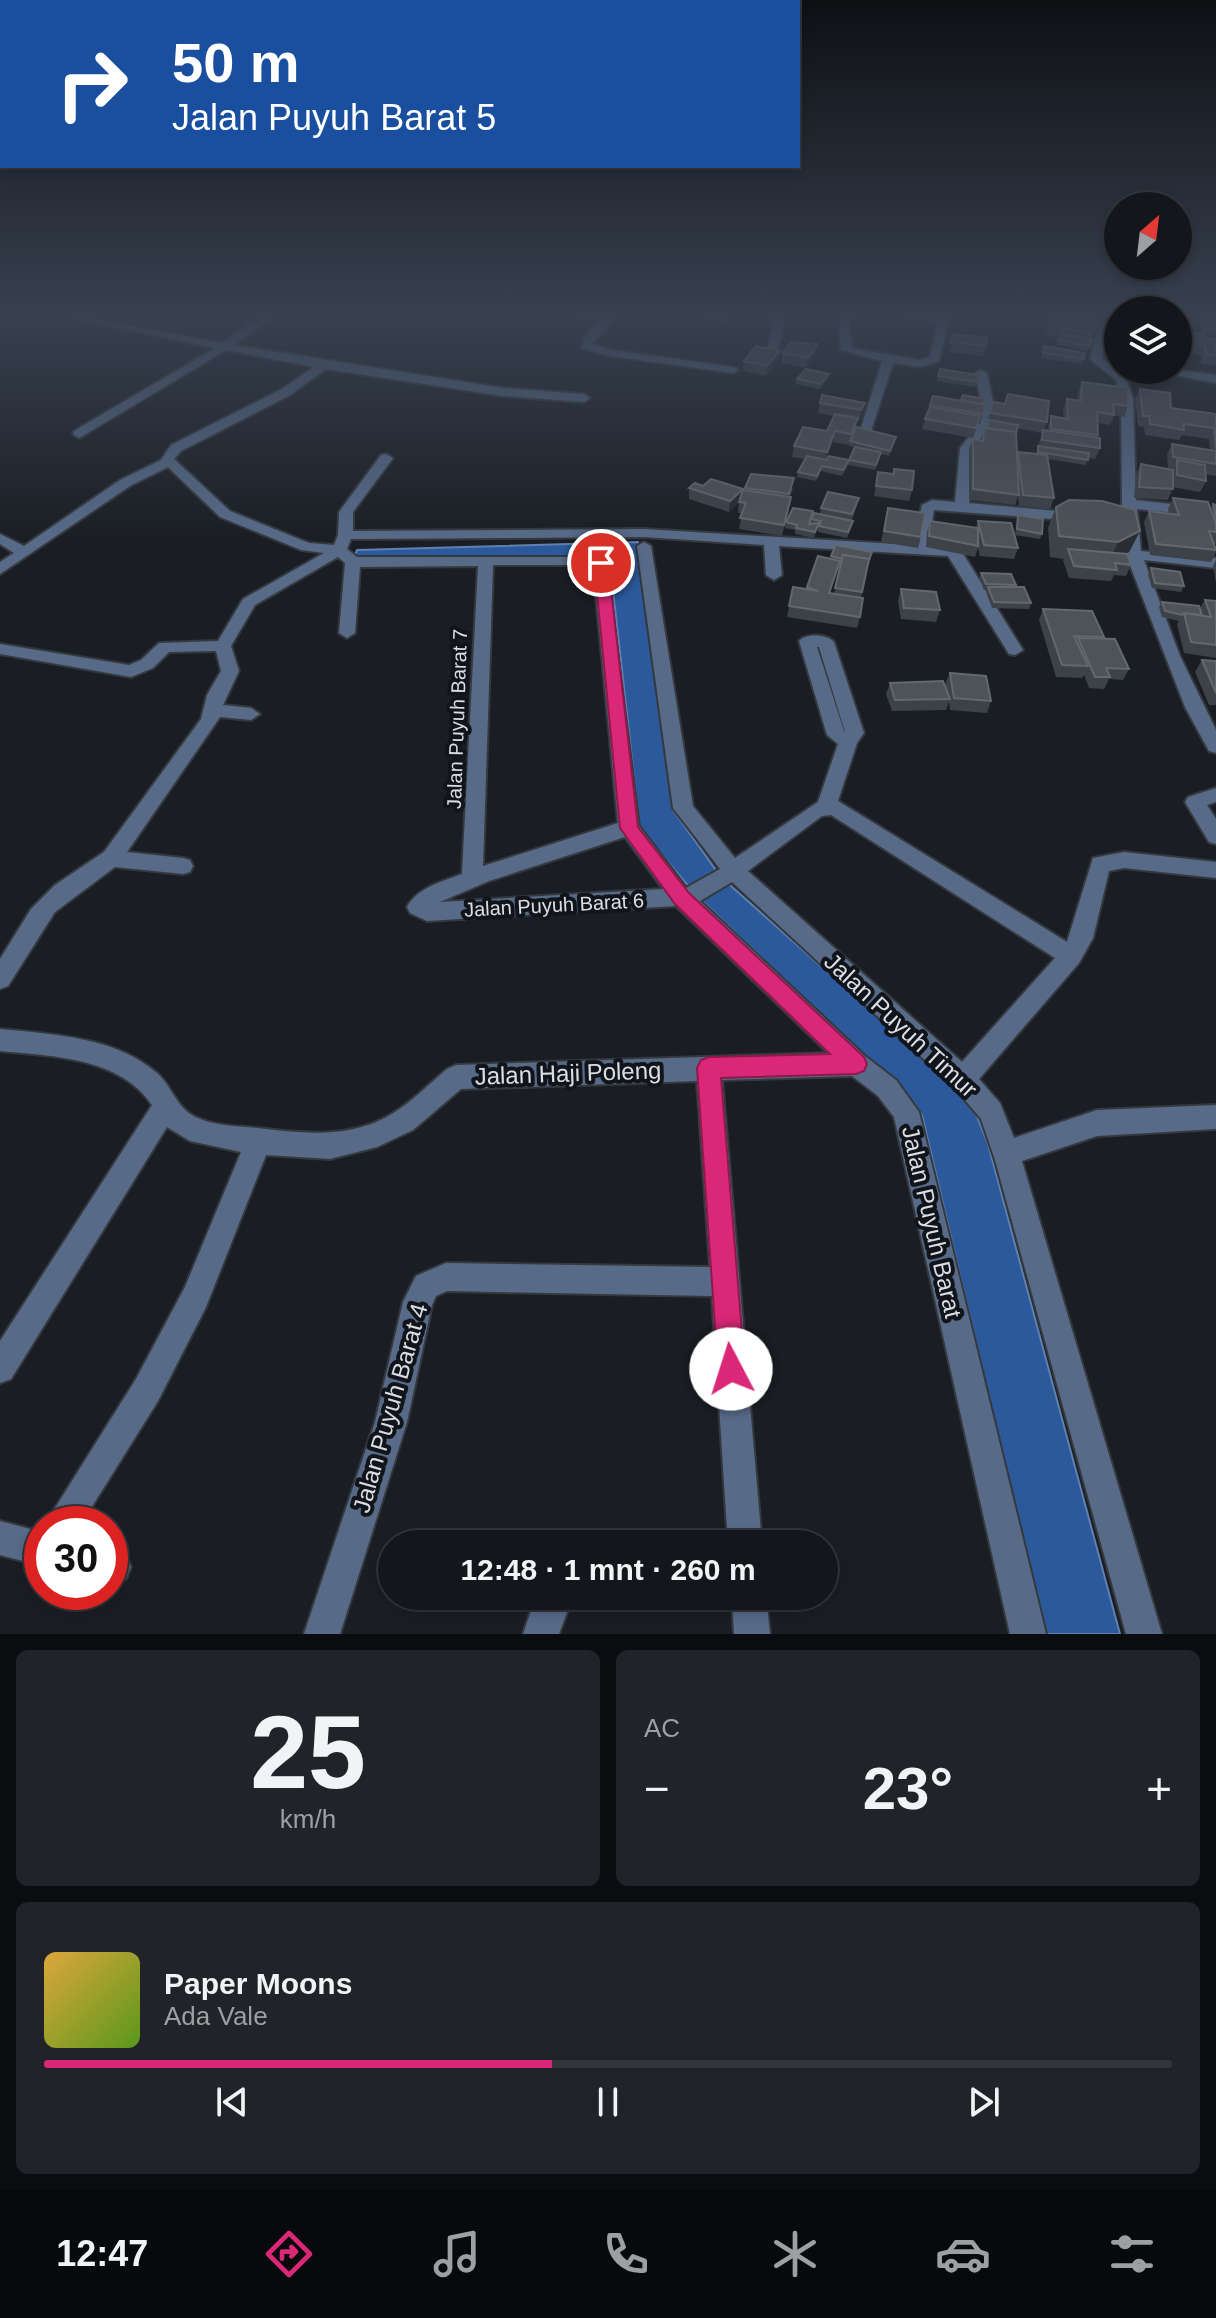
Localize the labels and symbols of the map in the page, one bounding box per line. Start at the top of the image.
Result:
north arrow [1104,192,1192,280]
pin [567,529,635,597]
street label: Jalan Puyuh Barat 7 [443,629,471,809]
street label: Jalan Puyuh Barat 6 [463,889,645,921]
street label: Jalan Puyuh Timur [819,947,983,1103]
street label: Jalan Haji Poleng [474,1056,662,1090]
street label: Jalan Puyuh Barat [897,1123,967,1321]
street label: Jalan Puyuh Barat 4 [347,1300,433,1516]
position arrow [689,1327,773,1411]
speed limit sign: 30 [24,1506,128,1610]

